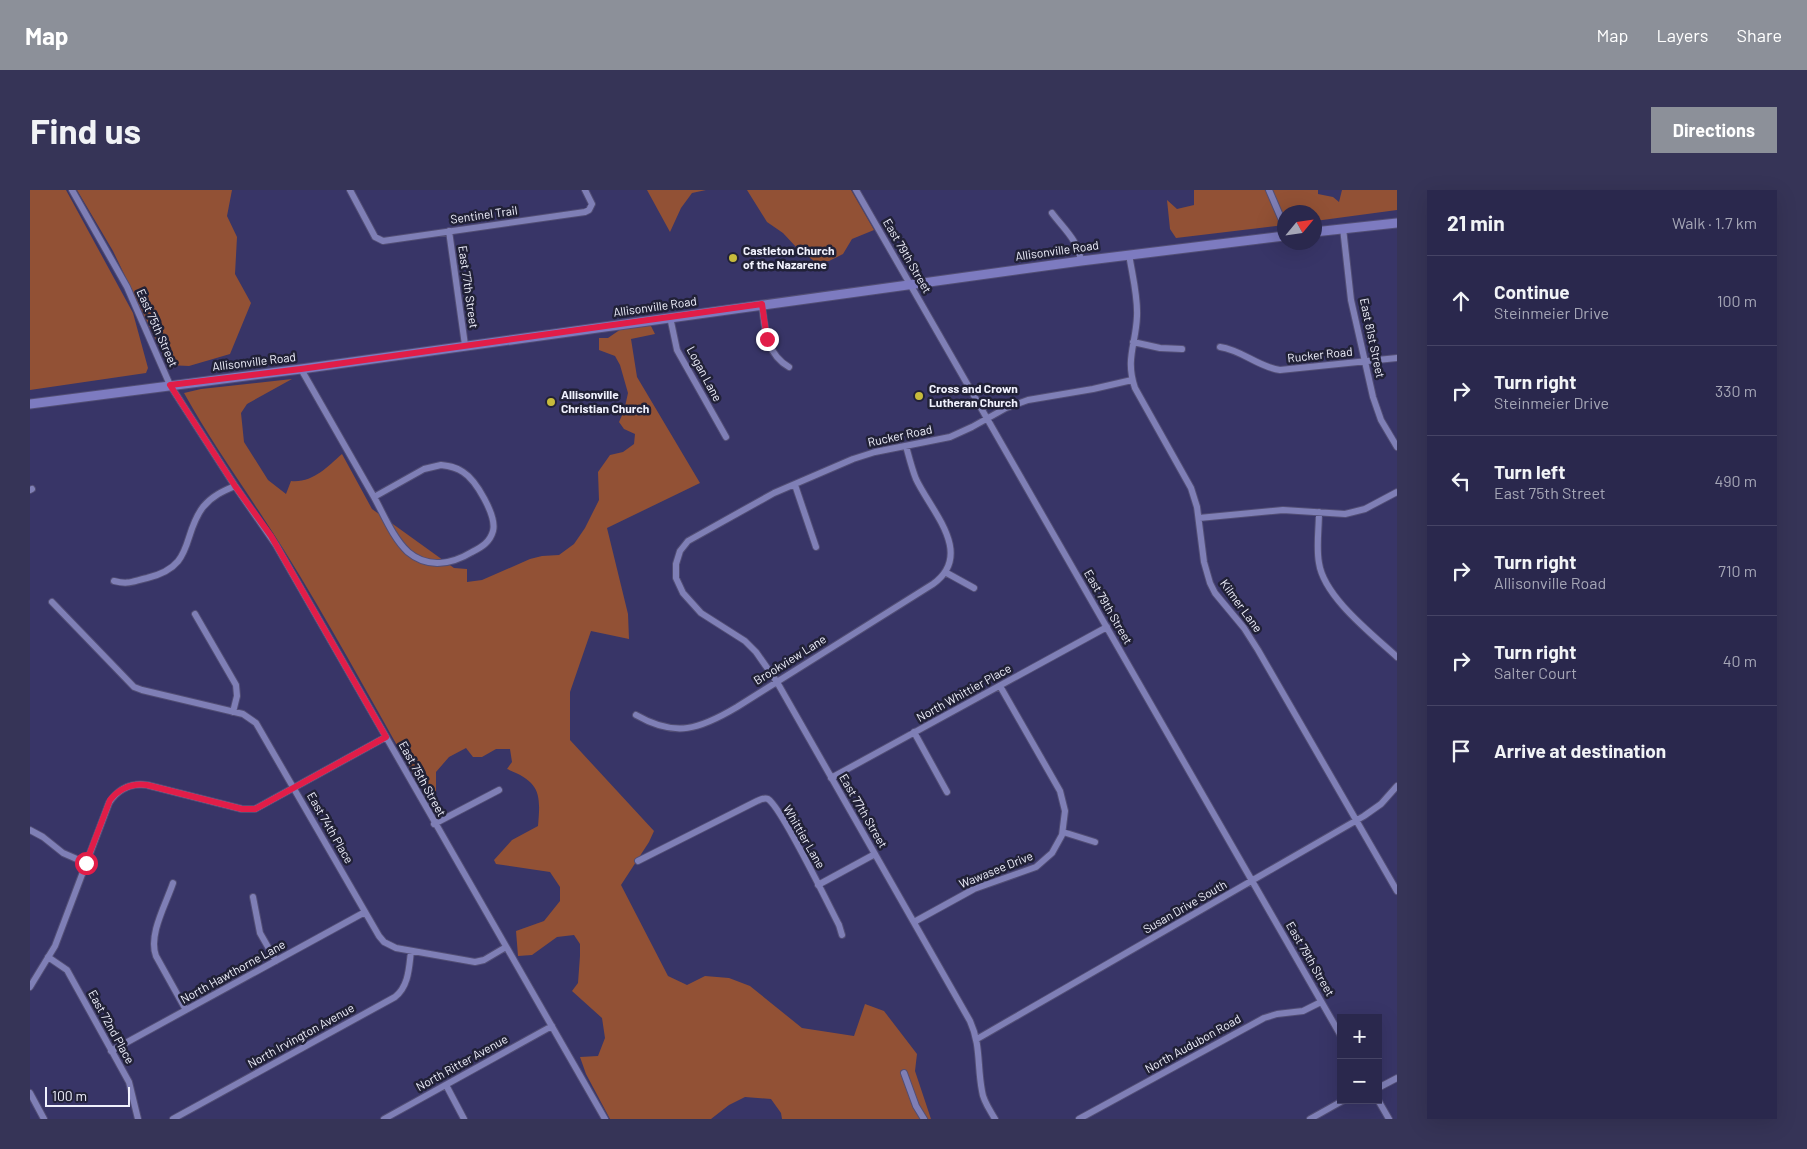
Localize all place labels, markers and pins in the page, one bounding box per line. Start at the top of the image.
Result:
place label: Castleton Church of the Nazarene [743,243,834,271]
marker: Castleton Church of the Nazarene [727,252,739,264]
place label: Cross and Crown Lutheran Church [929,381,1018,409]
place label: Allisonville Christian Church [561,387,649,415]
marker: Cross and Crown Lutheran Church [913,390,925,402]
marker: Allisonville Christian Church [545,396,557,408]

